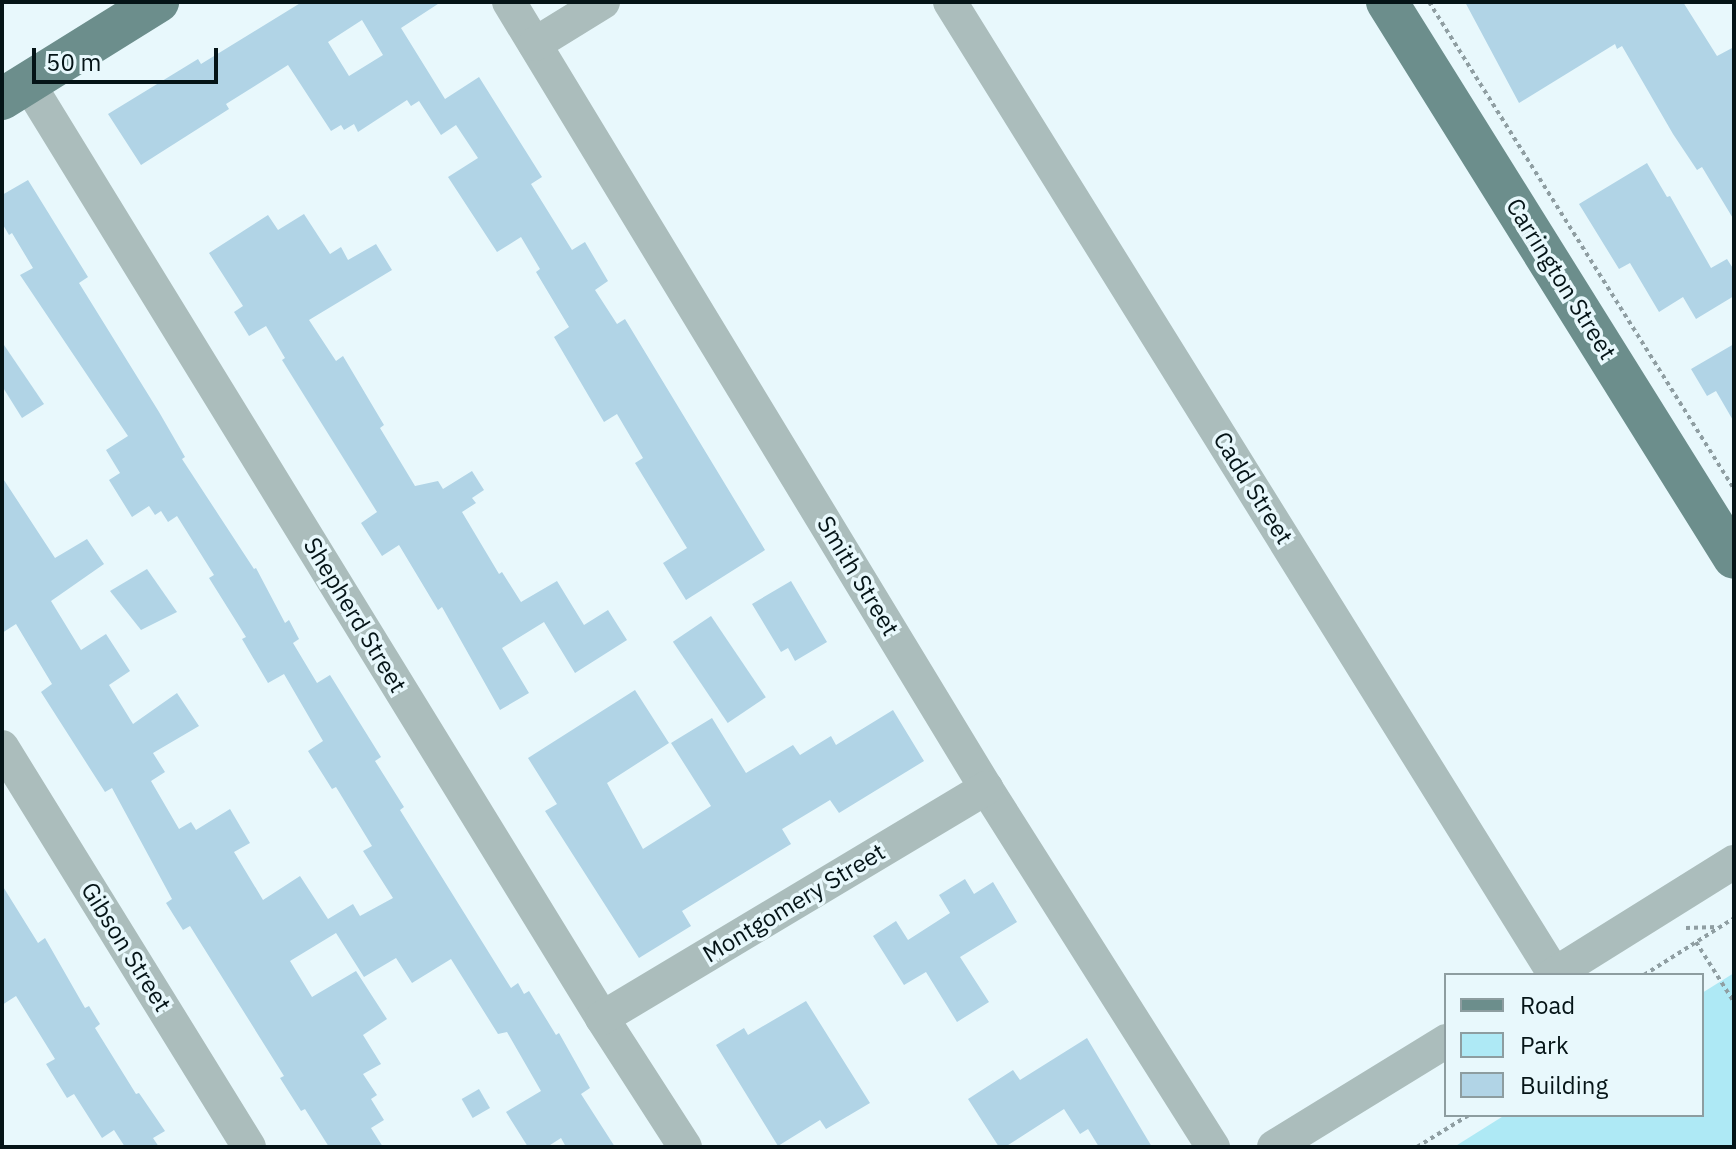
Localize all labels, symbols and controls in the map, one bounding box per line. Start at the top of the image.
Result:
scale bar [36,32,222,82]
text: 50 m [46,46,101,78]
street label: Carrington Street [1500,193,1622,365]
street label: Cadd Street [1207,426,1299,550]
street label: Smith Street [811,511,905,641]
street label: Shepherd Street [297,532,413,698]
street label: Montgomery Street [698,837,890,969]
street label: Gibson Street [75,877,177,1017]
legend [1444,973,1704,1117]
text: Road [1520,989,1575,1021]
text: Park [1520,1029,1569,1061]
text: Building [1520,1069,1608,1101]

